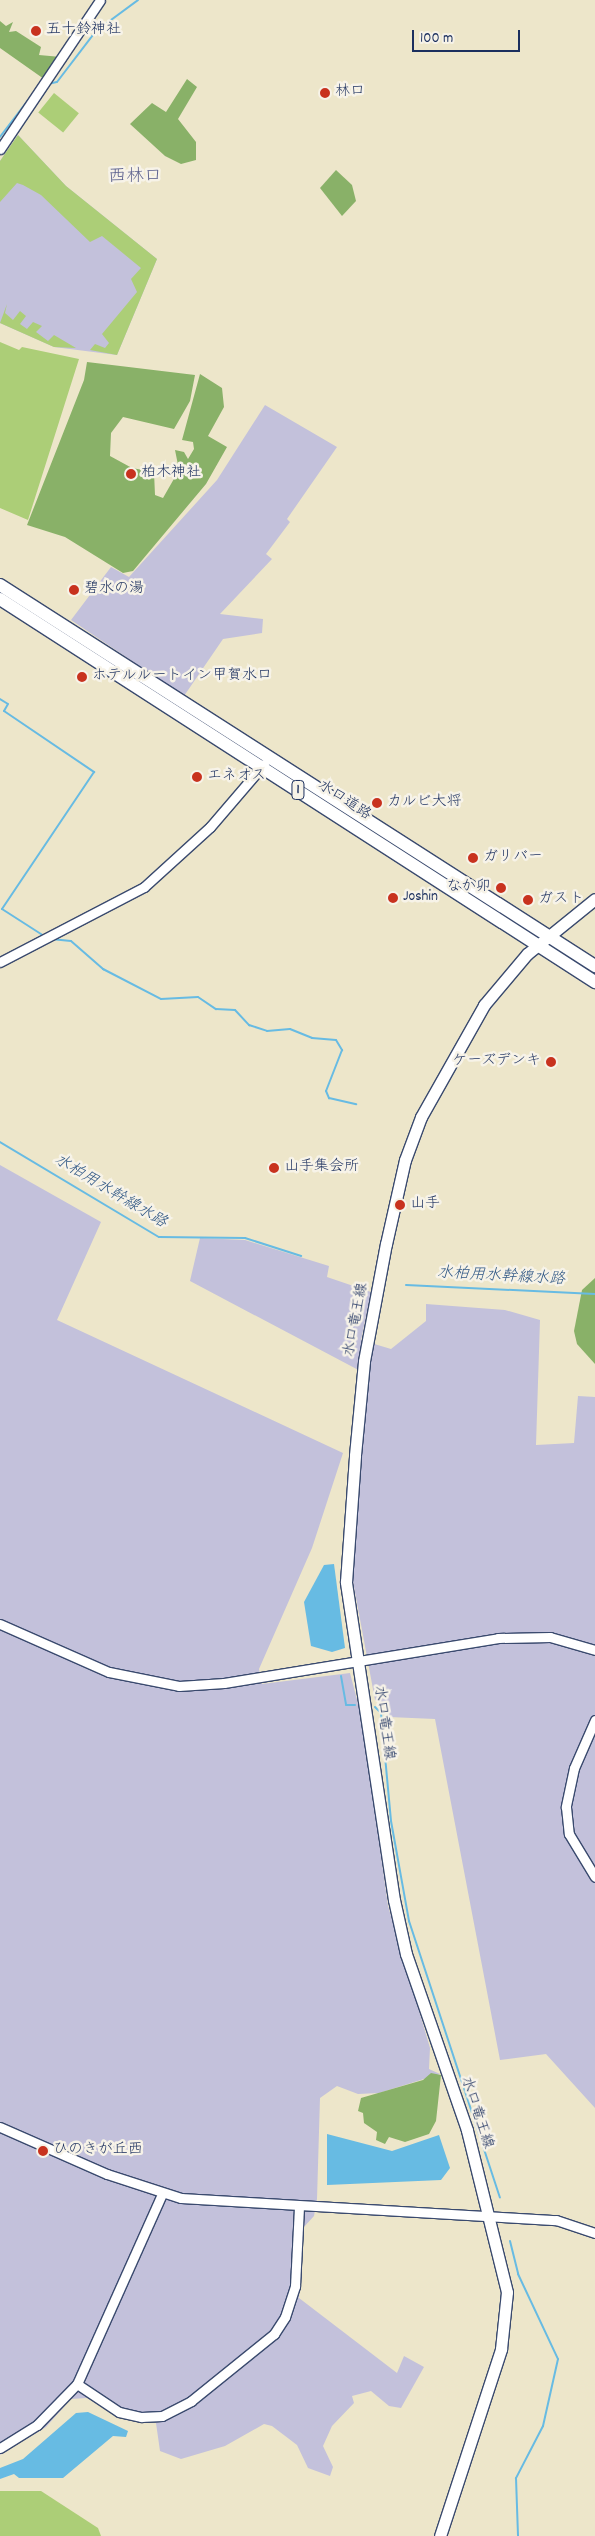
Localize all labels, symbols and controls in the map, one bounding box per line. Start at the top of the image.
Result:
scale bar [415,20,522,52]
place label: 五十鈴神社 [46,22,121,40]
marker: 五十鈴神社 [30,25,42,37]
text: 100 m [420,28,453,50]
place label: 林口 [335,84,365,102]
marker: 林口 [319,87,331,99]
district label: 西林口 [108,167,162,189]
place label: 柏木神社 [141,465,201,483]
marker: 柏木神社 [125,468,137,480]
place label: 碧水の湯 [84,581,144,599]
marker: 碧水の湯 [68,584,80,596]
place label: ホテルルートイン甲賀水口 [92,668,273,686]
marker: ホテルルートイン甲賀水口 [76,671,88,683]
place label: エネオス [207,768,267,786]
marker: エネオス [191,771,203,783]
street label: 水口道路 [314,777,374,825]
road number: 1 [290,778,306,802]
place label: カルビ大将 [387,794,462,812]
marker: カルビ大将 [371,797,383,809]
place label: ガリバー [483,849,543,867]
marker: ガリバー [467,852,479,864]
place label: なか卯 [446,879,491,897]
marker: なか卯 [495,882,507,894]
place label: Joshin [403,889,438,907]
place label: ガスト [538,891,583,909]
marker: Joshin [387,892,399,904]
marker: ガスト [522,894,534,906]
place label: ケーズデンキ [451,1053,541,1071]
marker: ケーズデンキ [545,1056,557,1068]
water label: 水柏用水幹線水路 [50,1151,170,1233]
place label: 山手集会所 [284,1159,359,1177]
marker: 山手集会所 [268,1162,280,1174]
place label: 山手 [410,1196,440,1214]
marker: 山手 [394,1199,406,1211]
water label: 水柏用水幹線水路 [437,1264,565,1290]
street label: 水口竜王線 [341,1281,373,1359]
street label: 水口竜王線 [369,1685,397,1761]
street label: 水口竜王線 [456,2075,496,2151]
place label: ひのきが丘西 [53,2142,143,2160]
marker: ひのきが丘西 [37,2145,49,2157]

